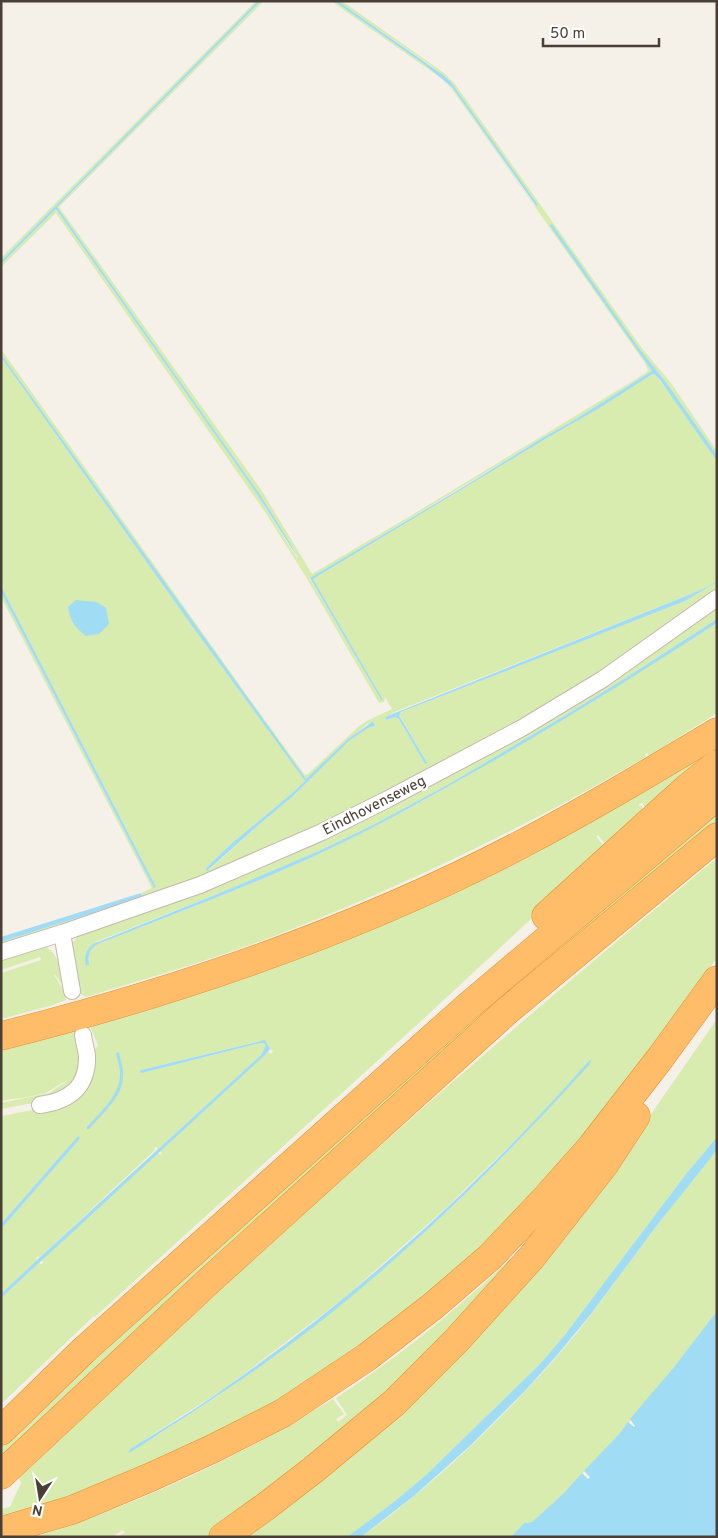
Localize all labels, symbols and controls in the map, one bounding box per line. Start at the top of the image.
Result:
scale bar [543,15,659,47]
text: 50 m [550,25,585,44]
street label: Eindhovenseweg [320,772,429,841]
north arrow [15,1473,65,1523]
text: N [31,1500,44,1519]

